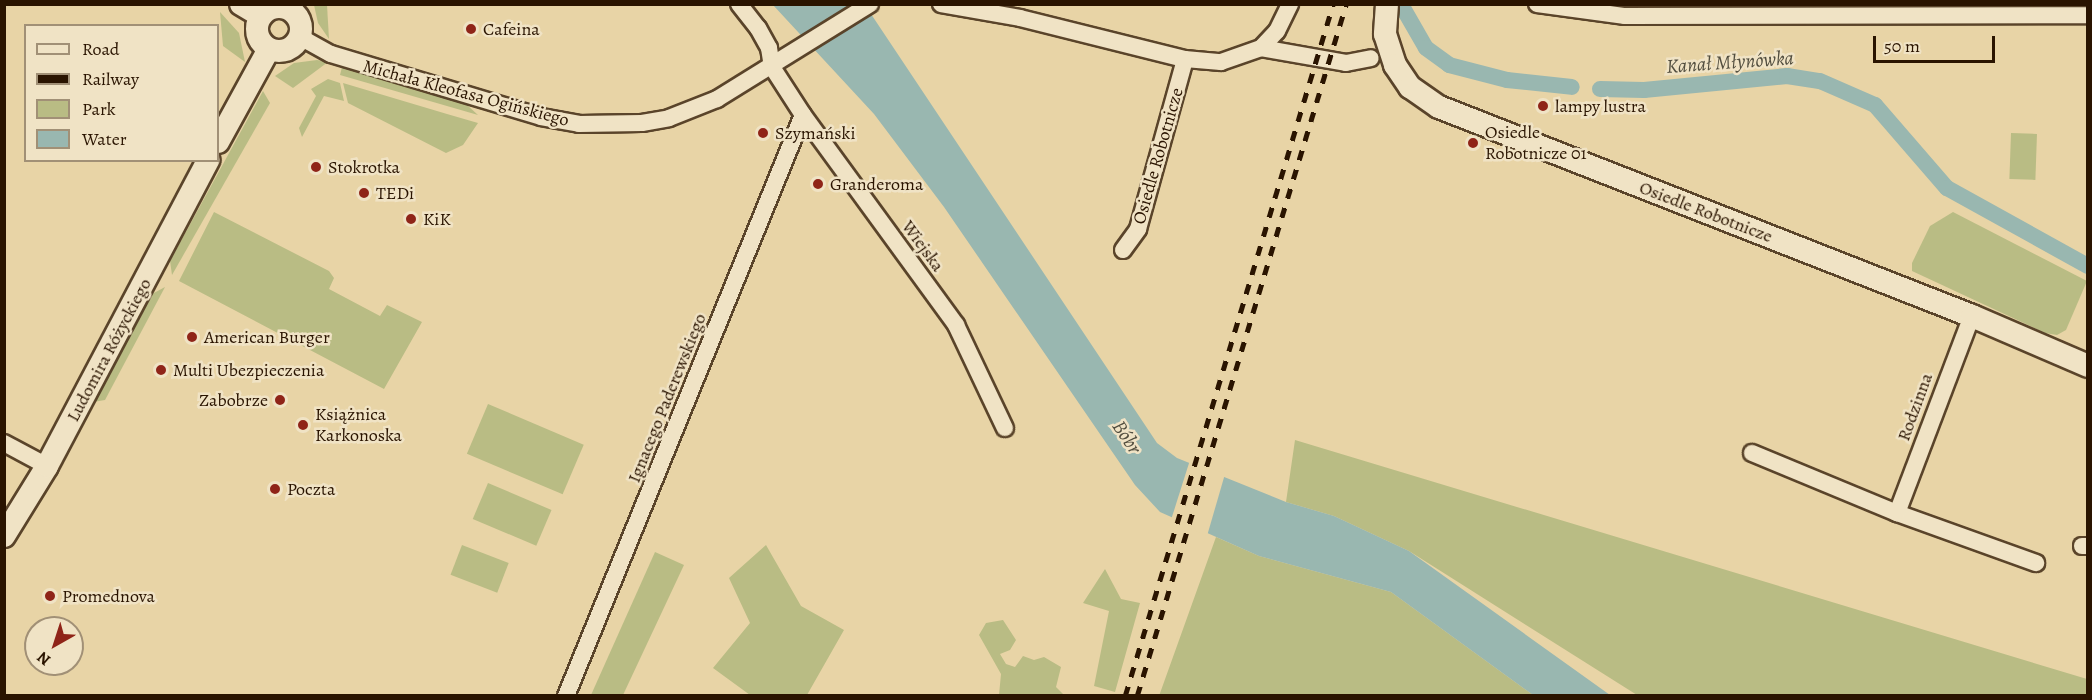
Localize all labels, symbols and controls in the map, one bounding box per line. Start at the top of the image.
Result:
place label: Cafeina [483,18,540,40]
marker: Cafeina [464,22,478,36]
legend [24,24,219,162]
scale bar [1876,24,1998,62]
text: 50 m [1884,34,1920,58]
text: Road [82,37,119,61]
water label: Kanał Młynówka [1666,46,1794,78]
street label: Michała Kleofasa Ogińskiego [361,55,571,131]
text: Railway [82,67,139,91]
street label: Osiedle Robotnicze [1128,85,1188,227]
place label: lampy lustra [1555,95,1646,117]
text: Park [82,97,116,121]
marker: lampy lustra [1536,99,1550,113]
place label: Szymański [775,122,856,144]
place label: Osiedle Robotnicze 01 [1485,122,1587,164]
marker: Szymański [756,126,770,140]
text: Water [82,127,127,151]
marker: Osiedle Robotnicze 01 [1466,136,1480,150]
place label: Stokrotka [328,156,400,178]
marker: Stokrotka [309,160,323,174]
place label: Granderoma [830,173,923,195]
marker: Granderoma [811,177,825,191]
street label: Osiedle Robotnicze [1636,177,1776,247]
place label: TEDi [376,182,414,204]
marker: TEDi [357,186,371,200]
place label: KiK [423,208,451,230]
marker: KiK [404,212,418,226]
street label: Wiejska [897,216,949,276]
street label: Ludomira Różyckiego [62,275,156,425]
street label: Ignacego Paderewskiego [623,310,711,486]
place label: American Burger [204,326,330,348]
marker: American Burger [185,330,199,344]
place label: Multi Ubezpieczenia [173,359,324,381]
marker: Multi Ubezpieczenia [154,363,168,377]
street label: Rodzinna [1893,370,1937,444]
place label: Zabobrze [199,389,268,411]
marker: Zabobrze [273,393,287,407]
place label: Książnica Karkonoska [315,404,402,446]
water label: Bóbr [1107,416,1147,458]
marker: Książnica Karkonoska [296,418,310,432]
place label: Poczta [287,478,335,500]
marker: Poczta [268,482,282,496]
place label: Promednova [62,585,155,607]
marker: Promednova [43,589,57,603]
north arrow [24,616,84,676]
text: N [32,646,55,671]

